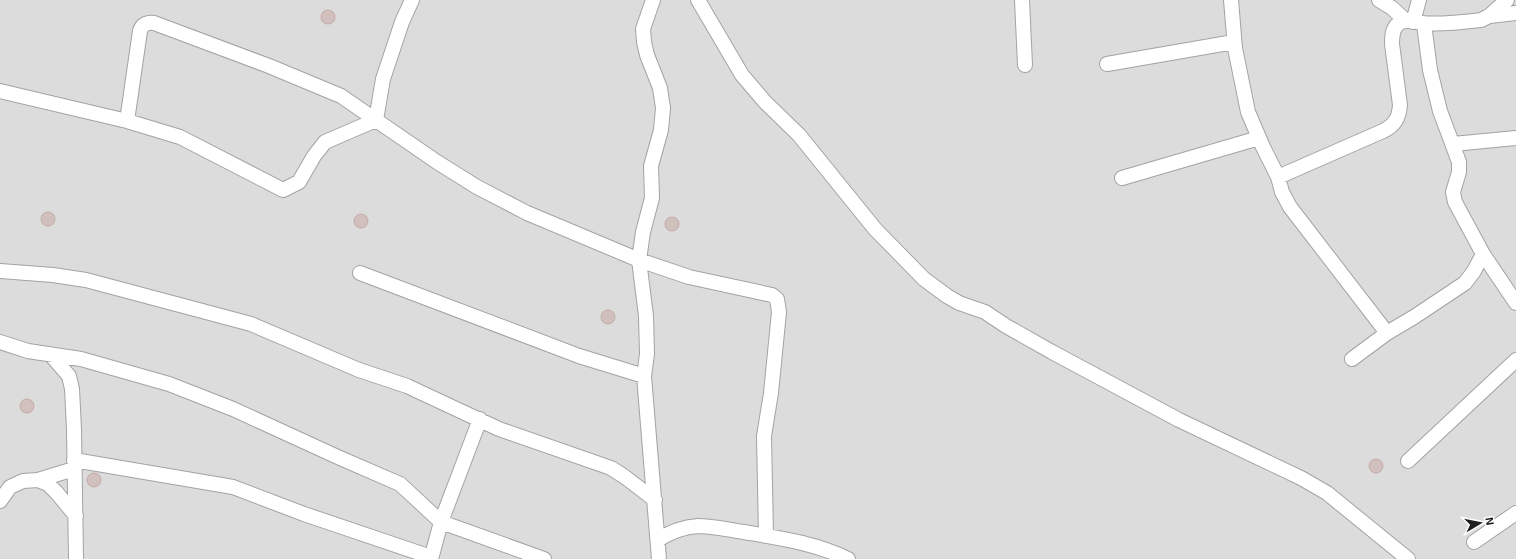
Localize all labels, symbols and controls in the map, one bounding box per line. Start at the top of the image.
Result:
north arrow [1460,503,1500,543]
text: N [1483,516,1497,526]

